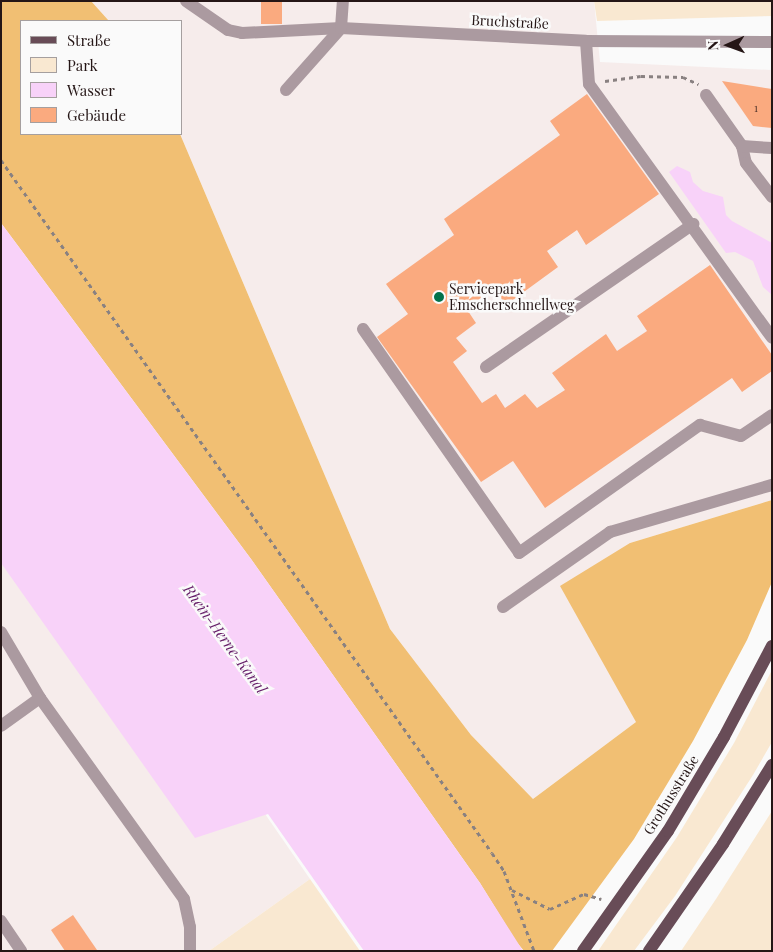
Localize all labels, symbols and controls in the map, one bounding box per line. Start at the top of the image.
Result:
street label: Bruchstraße [471,12,549,32]
legend [20,20,182,135]
north arrow [703,20,753,70]
text: Straße [67,30,111,50]
text: N [703,40,722,51]
text: Park [67,55,98,75]
text: Wasser [67,80,115,100]
house number: 1 [754,101,758,115]
text: Gebäude [67,105,126,125]
place label: Servicepark Emscherschnellweg [449,281,574,314]
marker: Servicepark Emscherschnellweg [433,291,445,303]
water label: Rhein-Herne-Kanal [179,581,271,697]
street label: Grothusstraße [640,752,702,838]

